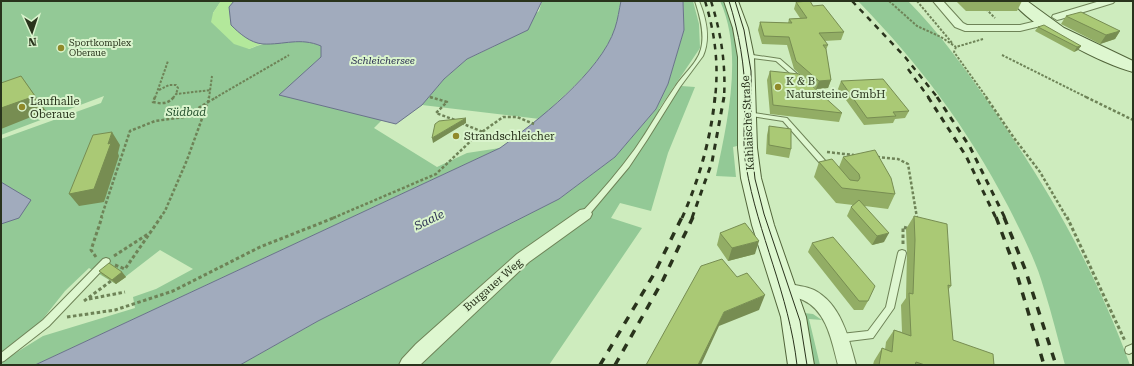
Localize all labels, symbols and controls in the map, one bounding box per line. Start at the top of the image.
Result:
north arrow [12,12,52,52]
text: N [27,35,37,48]
place label: Sportkomplex Oberaue [69,38,132,58]
marker: Sportkomplex Oberaue [56,43,66,53]
water label: Schleichersee [350,55,415,66]
street label: Kahlaische Straße [739,75,757,171]
place label: K & B Natursteine GmbH [786,75,885,101]
marker: K & B Natursteine GmbH [773,82,783,92]
place label: Laufhalle Oberaue [30,95,80,121]
marker: Laufhalle Oberaue [17,102,27,112]
park label: Südbad [165,106,206,119]
place label: Strandschleicher [464,130,555,143]
marker: Strandschleicher [451,131,461,141]
water label: Saale [411,207,446,234]
street label: Burgauer Weg [461,255,526,314]

